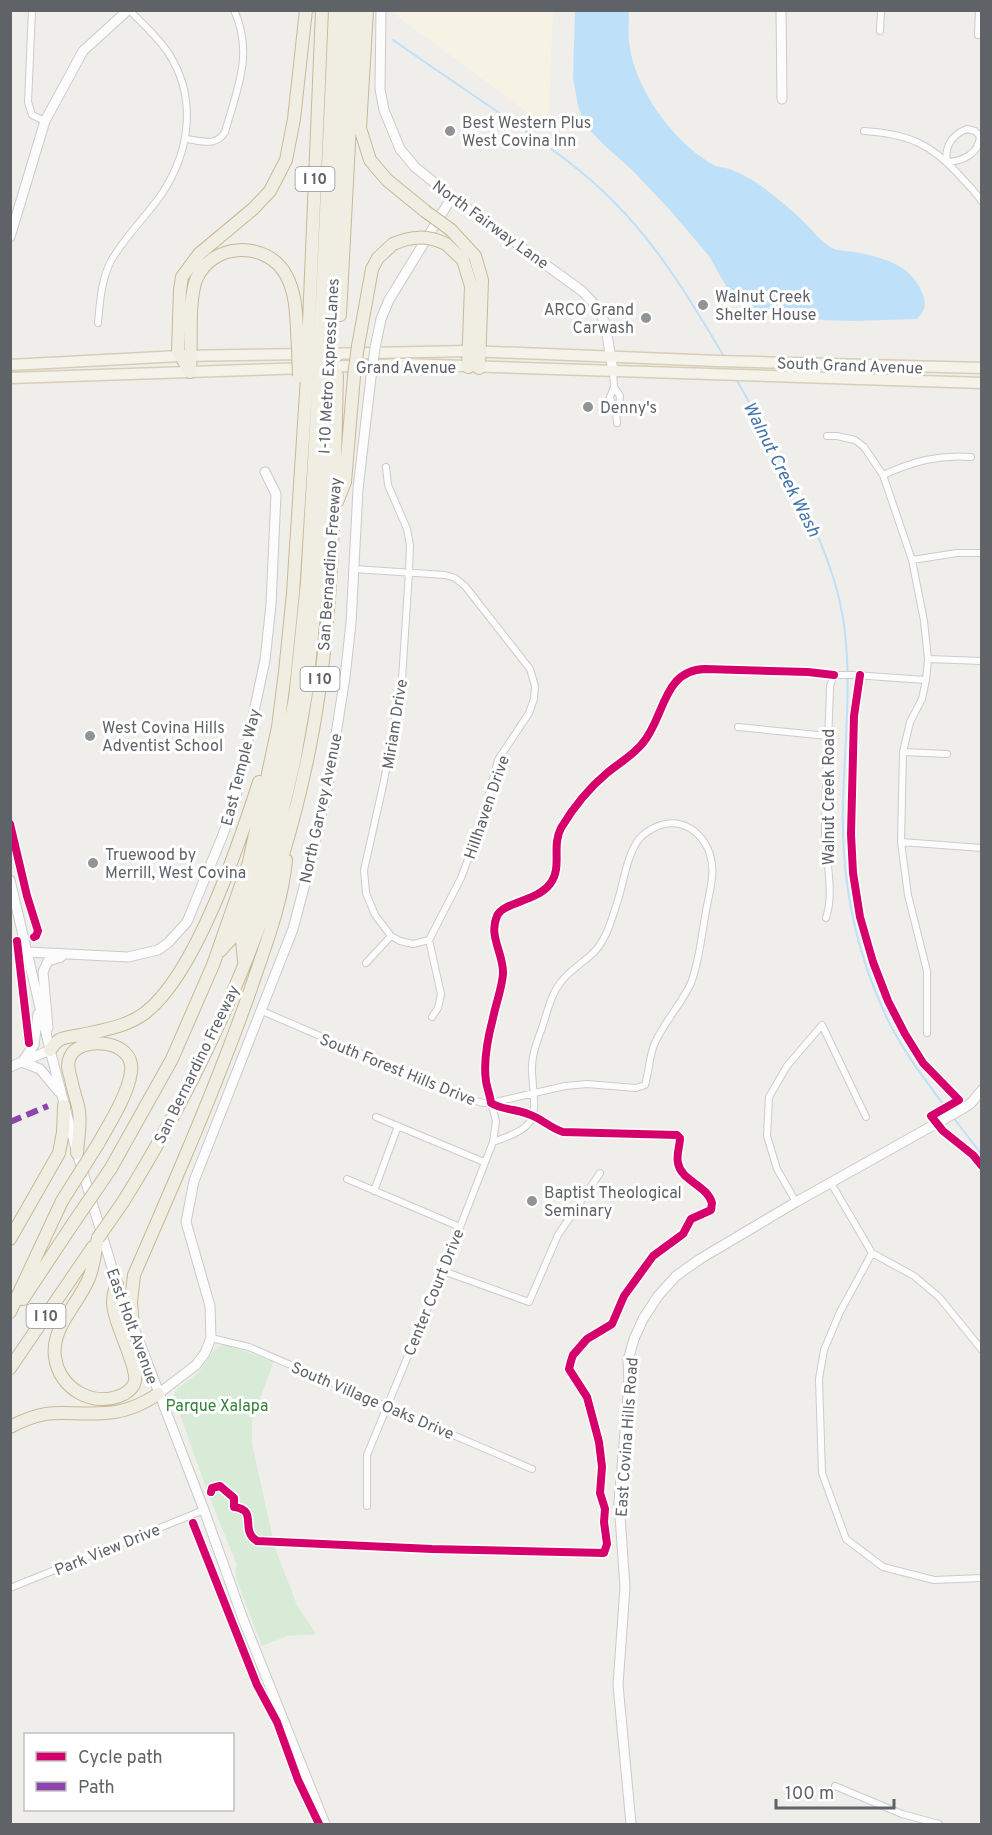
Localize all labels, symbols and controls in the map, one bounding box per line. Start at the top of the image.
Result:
place label: Best Western Plus West Covina Inn [462,114,591,152]
marker: Best Western Plus West Covina Inn [443,124,457,138]
road number: I 10 [296,167,334,191]
street label: North Fairway Lane [428,177,552,275]
street label: I-10 Metro ExpressLanes [315,278,345,454]
place label: Walnut Creek Shelter House [715,288,816,326]
marker: Walnut Creek Shelter House [696,298,710,312]
place label: ARCO Grand Carwash [544,301,634,339]
marker: ARCO Grand Carwash [639,311,653,325]
street label: South Grand Avenue [777,354,923,380]
street label: Grand Avenue [356,359,456,379]
water label: Walnut Creek Wash [737,398,825,541]
place label: Denny's [600,399,657,419]
marker: Denny's [581,400,595,414]
street label: San Bernardino Freeway [315,477,347,652]
road number: I 10 [300,667,340,691]
street label: Miriam Drive [379,678,413,771]
street label: East Temple Way [218,707,266,828]
place label: West Covina Hills Adventist School [102,719,225,757]
marker: West Covina Hills Adventist School [83,729,97,743]
street label: Walnut Creek Road [820,729,840,865]
street label: North Garvey Avenue [296,732,348,885]
street label: Hillhaven Drive [461,753,515,862]
place label: Truewood by Merrill, West Covina [105,846,246,884]
marker: Truewood by Merrill, West Covina [86,856,100,870]
street label: San Bernardino Freeway [151,982,245,1148]
street label: South Forest Hills Drive [316,1030,478,1111]
place label: Baptist Theological Seminary [544,1184,682,1222]
marker: Baptist Theological Seminary [525,1194,539,1208]
street label: Center Court Drive [400,1226,469,1359]
street label: East Holt Avenue [101,1266,161,1387]
road number: I 10 [26,1304,66,1328]
street label: East Covina Hills Road [612,1357,644,1518]
street label: South Village Oaks Drive [288,1358,457,1445]
park label: Parque Xalapa [166,1397,268,1417]
street label: Park View Drive [52,1521,164,1581]
legend [24,1733,234,1811]
text: Cycle path [78,1747,163,1770]
scale bar [776,1772,894,1810]
text: Path [78,1777,115,1800]
text: 100 m [785,1783,834,1806]

